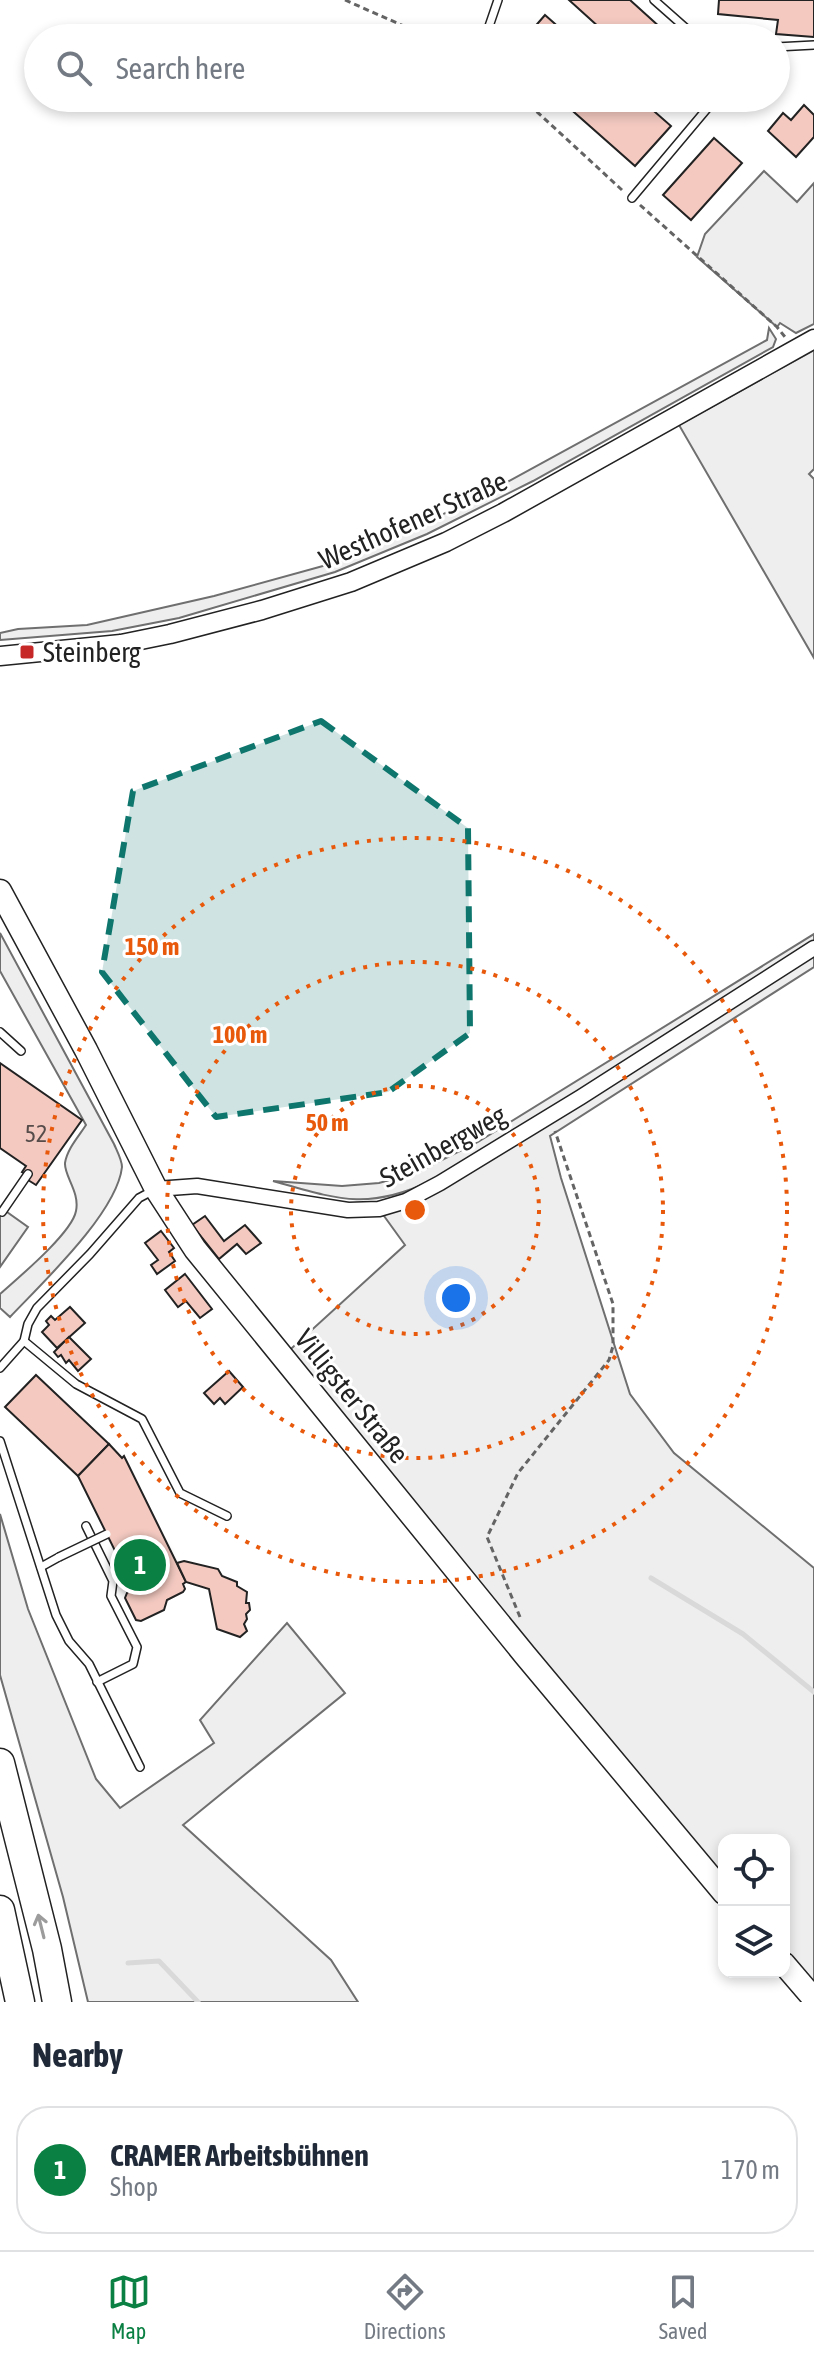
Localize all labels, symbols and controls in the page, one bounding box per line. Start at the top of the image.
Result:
search box [24,24,790,112]
icon: search [52,46,96,90]
text: Search here [116,51,245,85]
street label: Westhofener Straße [314,464,512,576]
place label: Steinberg [43,636,141,668]
marker: Steinberg [18,643,36,661]
text: 150 m [125,933,179,960]
text: 100 m [213,1021,267,1048]
street label: Steinbergweg [374,1098,512,1194]
text: 50 m [305,1109,349,1136]
house number: 52 [25,1120,47,1147]
centre of rings [401,1196,429,1224]
your location [436,1278,476,1318]
street label: Villigster Straße [288,1323,416,1469]
pin: 1 [114,1535,166,1595]
map controls [718,1834,790,1978]
button: locate [718,1834,790,1906]
button: layers [718,1906,790,1978]
one-way arrow [32,1913,47,1939]
text: Nearby [32,2035,123,2074]
text: CRAMER Arbeitsbühnen [110,2138,369,2172]
text: 1 [54,2155,66,2185]
text: 170 m [721,2155,780,2185]
text: Shop [110,2172,158,2202]
tab: Map [107,2270,151,2344]
tab: Directions [364,2270,446,2344]
tab: Saved [659,2270,707,2344]

